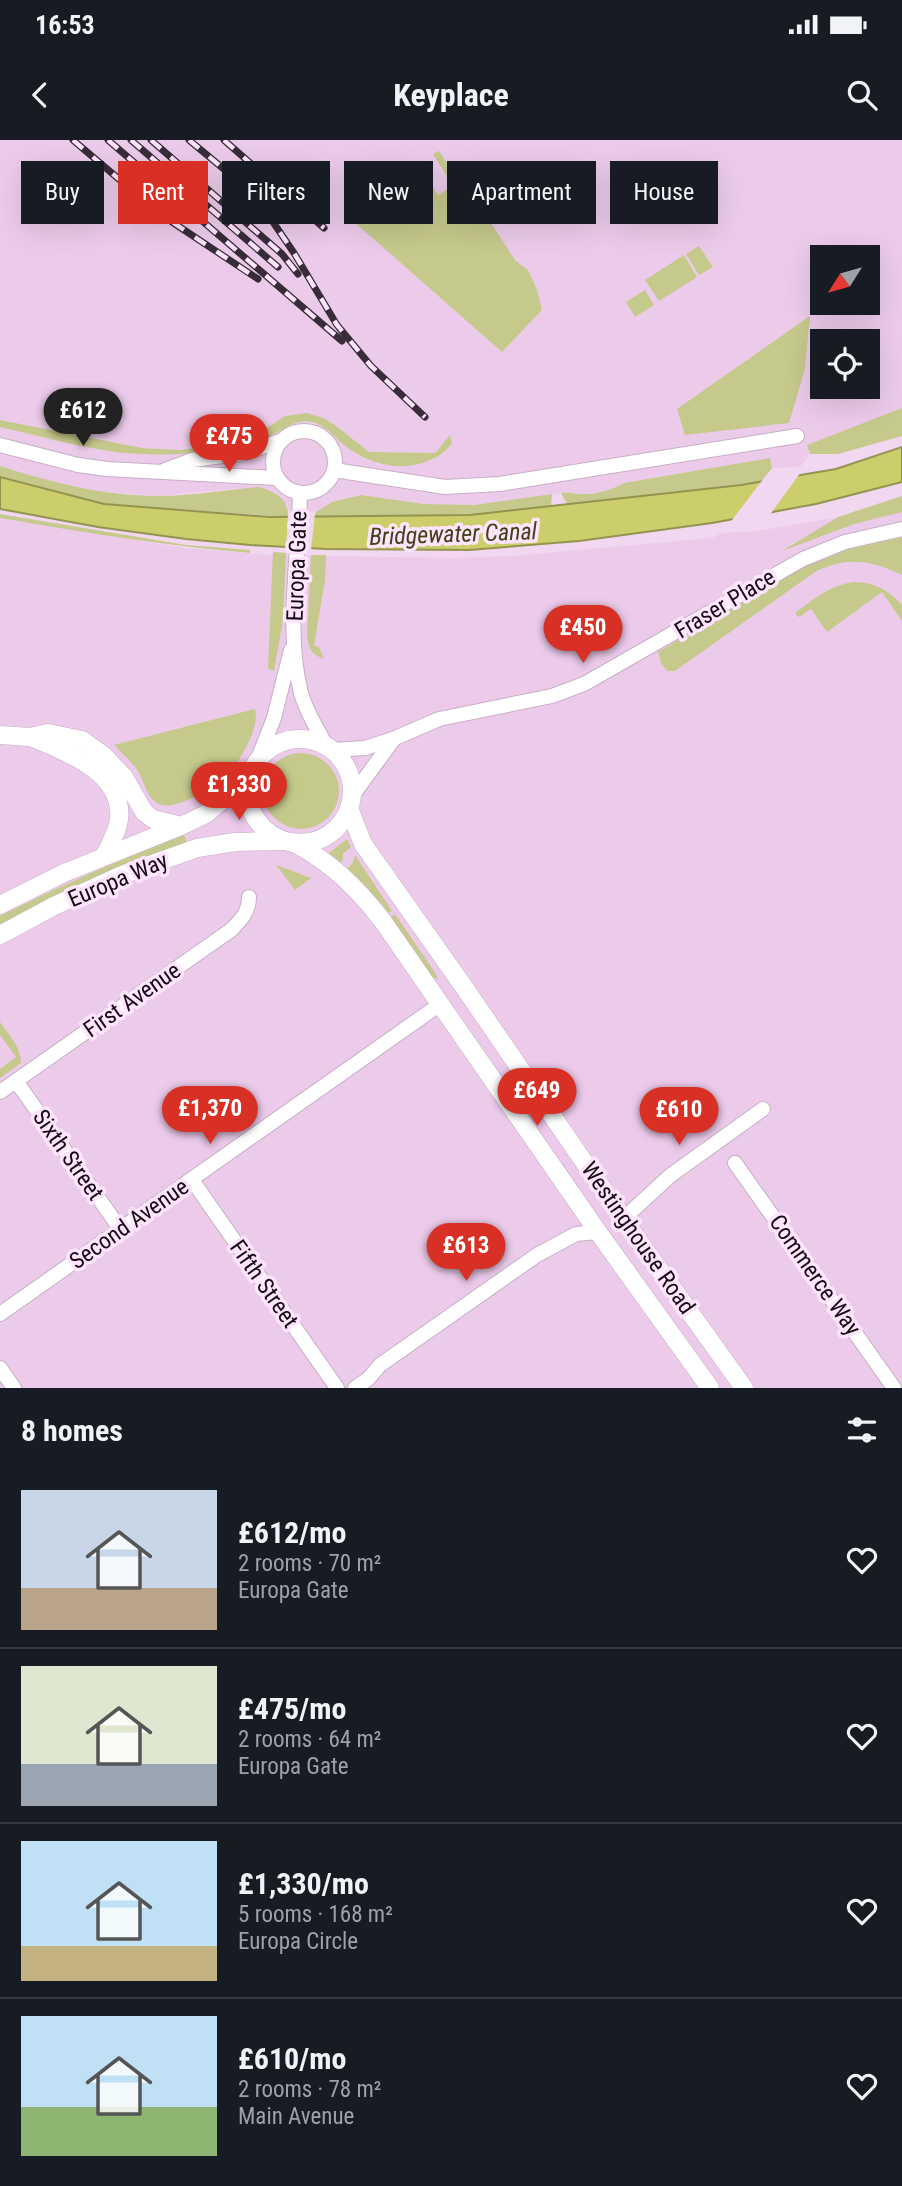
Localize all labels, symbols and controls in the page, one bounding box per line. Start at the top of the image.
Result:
text: 16:53 [35,10,95,40]
icon: back [21,76,59,114]
text: Keyplace [393,76,509,114]
icon: search [843,76,881,114]
chip: Buy [21,161,104,224]
chip: Rent [118,161,208,224]
chip: Filters [222,161,330,224]
chip: New [344,161,433,224]
chip: Apartment [447,161,596,224]
chip: House [610,161,718,224]
north arrow [810,245,880,315]
map controls [810,245,880,399]
button: locate [810,329,880,399]
pin: £612 [42,388,124,448]
text: £612 [60,397,106,424]
pin: £475 [188,414,270,474]
text: £475 [206,423,252,450]
street label: Europa Gate [282,510,312,622]
water label: Bridgewater Canal [369,517,538,551]
street label: Fraser Place [670,563,780,645]
pin: £450 [542,606,624,665]
text: £450 [560,614,606,641]
pin: £1,330 [182,762,296,822]
text: £1,330 [207,771,271,798]
street label: Europa Way [64,847,172,913]
street label: First Avenue [78,957,186,1043]
pin: £649 [496,1068,578,1128]
text: £649 [514,1077,560,1104]
pin: £1,370 [153,1086,267,1146]
pin: £610 [638,1088,720,1147]
text: £1,370 [178,1095,242,1122]
text: £610 [656,1096,702,1123]
street label: Sixth Street [27,1105,109,1205]
street label: Westinghouse Road [575,1157,701,1319]
street label: Second Avenue [64,1173,194,1275]
street label: Commerce Way [763,1209,867,1341]
pin: £613 [425,1224,507,1283]
text: £613 [443,1232,489,1259]
street label: Fifth Street [224,1235,304,1333]
icon: filters [843,1411,881,1449]
text: 8 homes [21,1413,123,1448]
text: £612/mo [238,1515,346,1550]
icon: home [77,1518,161,1602]
icon: heart [843,1541,881,1579]
text: 2 rooms · 70 m² [238,1550,381,1577]
text: Europa Gate [238,1577,349,1604]
text: £475/mo [238,1691,346,1726]
icon: home [77,1694,161,1778]
icon: heart [843,1717,881,1755]
text: 2 rooms · 64 m² [238,1726,381,1753]
text: Europa Gate [238,1753,349,1780]
text: £1,330/mo [238,1866,369,1901]
icon: home [77,1869,161,1953]
icon: heart [843,1892,881,1930]
text: 5 rooms · 168 m² [238,1901,393,1928]
text: Europa Circle [238,1928,358,1955]
text: £610/mo [238,2041,346,2076]
icon: home [77,2044,161,2128]
icon: heart [843,2067,881,2105]
text: 2 rooms · 78 m² [238,2076,381,2103]
text: Main Avenue [238,2103,354,2130]

